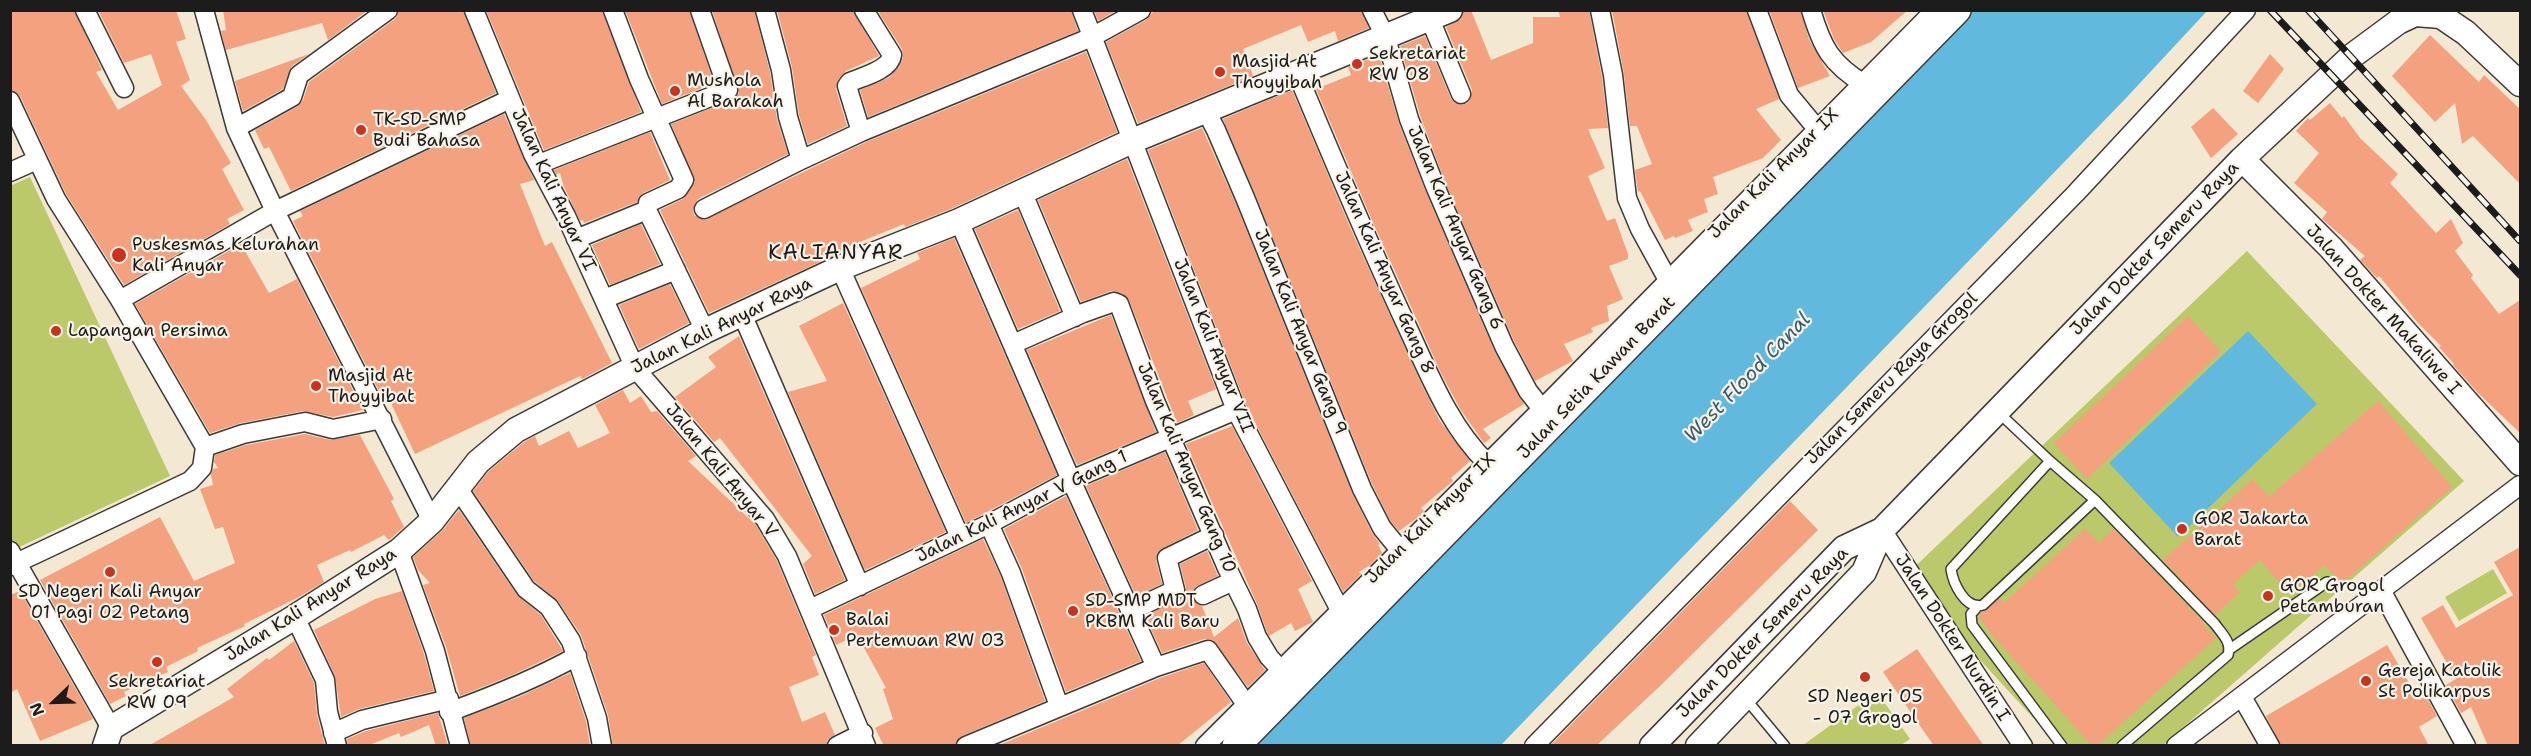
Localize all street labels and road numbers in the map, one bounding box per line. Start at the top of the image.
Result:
street label: Jalan Kali Anyar IX [1704,104,1844,244]
street label: Jalan Kali Anyar VI [506,106,600,274]
street label: Jalan Kali Anyar Gang 6 [1402,123,1508,333]
street label: Jalan Dokter Semeru Raya [2066,158,2244,340]
street label: Jalan Kali Anyar Gang 8 [1330,168,1438,378]
street label: Jalan Dokter Makaliwe I [2301,221,2465,399]
street label: Jalan Kali Anyar Gang 9 [1249,226,1351,438]
street label: Jalan Kali Anyar VII [1168,256,1258,436]
street label: Jalan Kali Anyar Raya [628,273,816,379]
street label: Jalan Semeru Raya Grogol [1801,288,1983,470]
street label: Jalan Setia Kawan Barat [1514,292,1680,464]
street label: Jalan Kali Anyar Gang 10 [1132,360,1240,576]
street label: Jalan Kali Anyar V [660,400,782,542]
street label: Jalan Kali Anyar V Gang 1 [913,446,1131,568]
street label: Jalan Kali Anyar IX [1361,449,1501,589]
street label: Jalan Kali Anyar Raya [221,543,401,667]
street label: Jalan Dokter Semeru Raya [1673,543,1853,723]
street label: Jalan Dokter Nurdin I [1890,551,2014,725]

